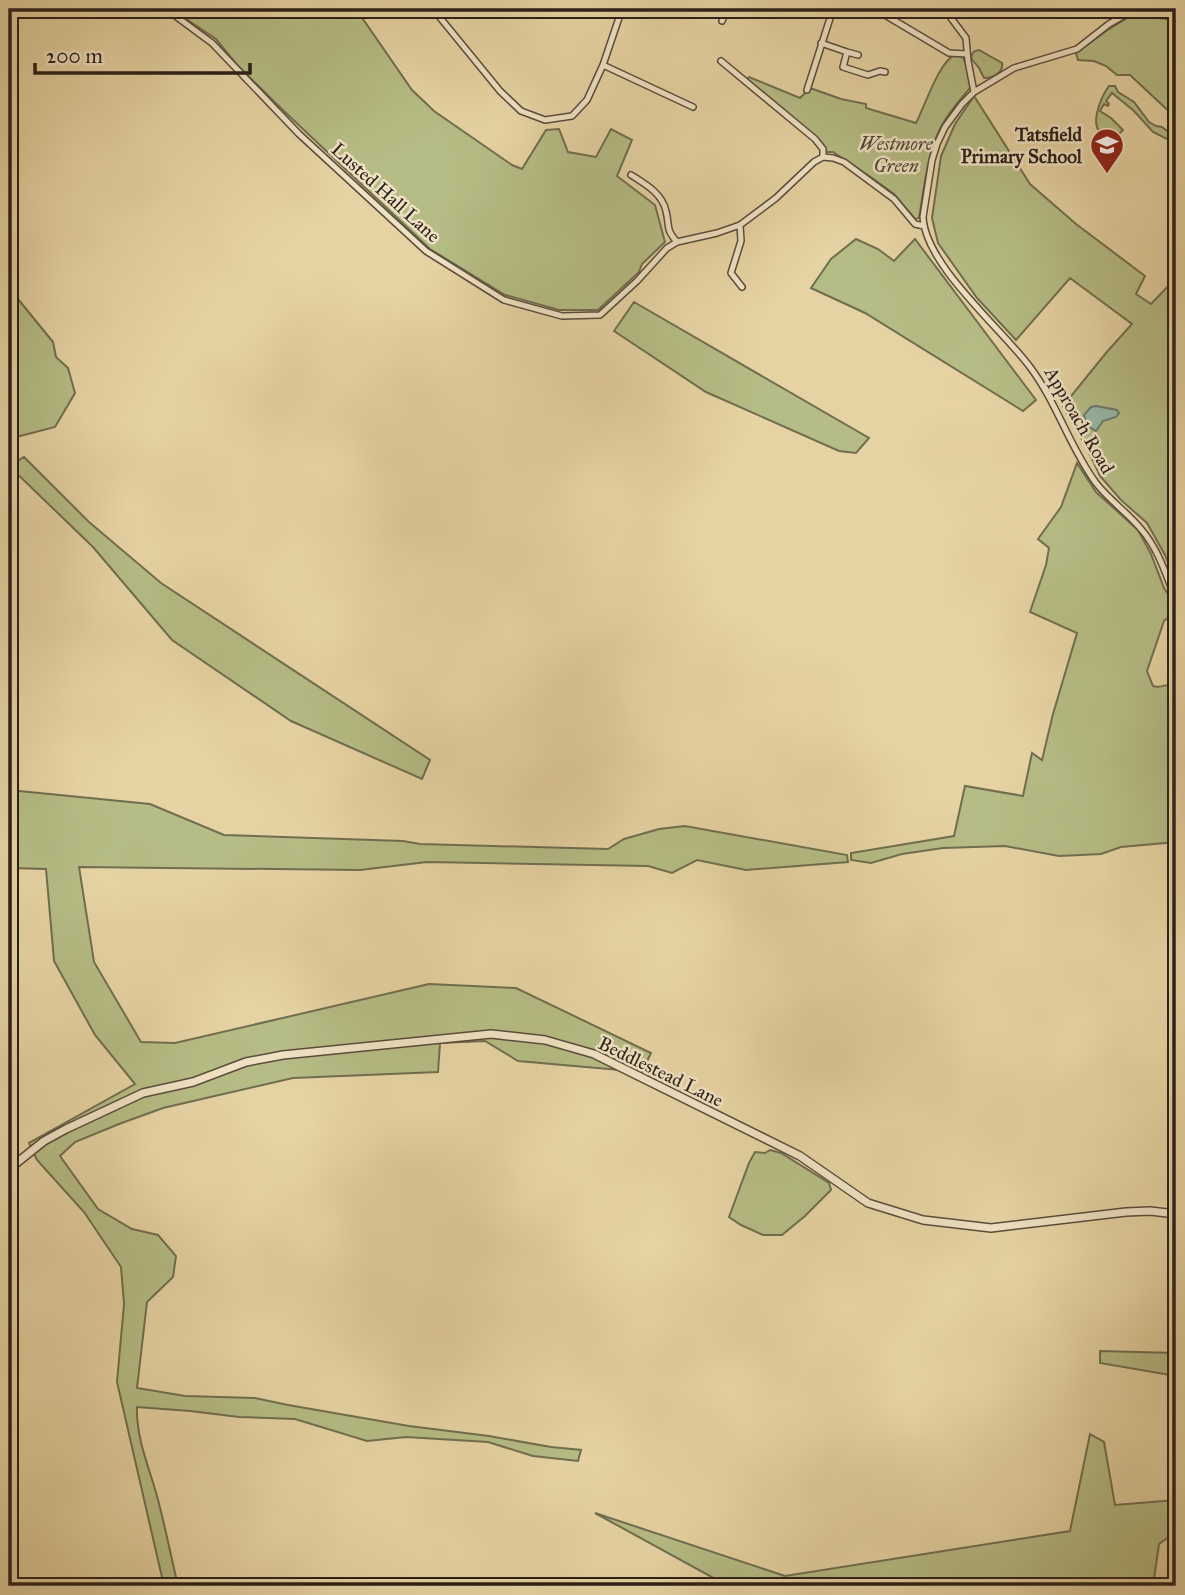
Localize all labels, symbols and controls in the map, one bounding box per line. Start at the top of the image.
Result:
scale bar [35,32,250,76]
text: 200 m [46,43,103,69]
place label: Tatsfield Primary School [961,123,1083,169]
school or university icon: Tatsfield Primary School [1088,126,1126,175]
park label: Westmore Green [859,132,934,177]
street label: Lusted Hall Lane [327,138,445,247]
street label: Approach Road [1039,362,1120,478]
street label: Beddlestead Lane [595,1031,727,1112]

